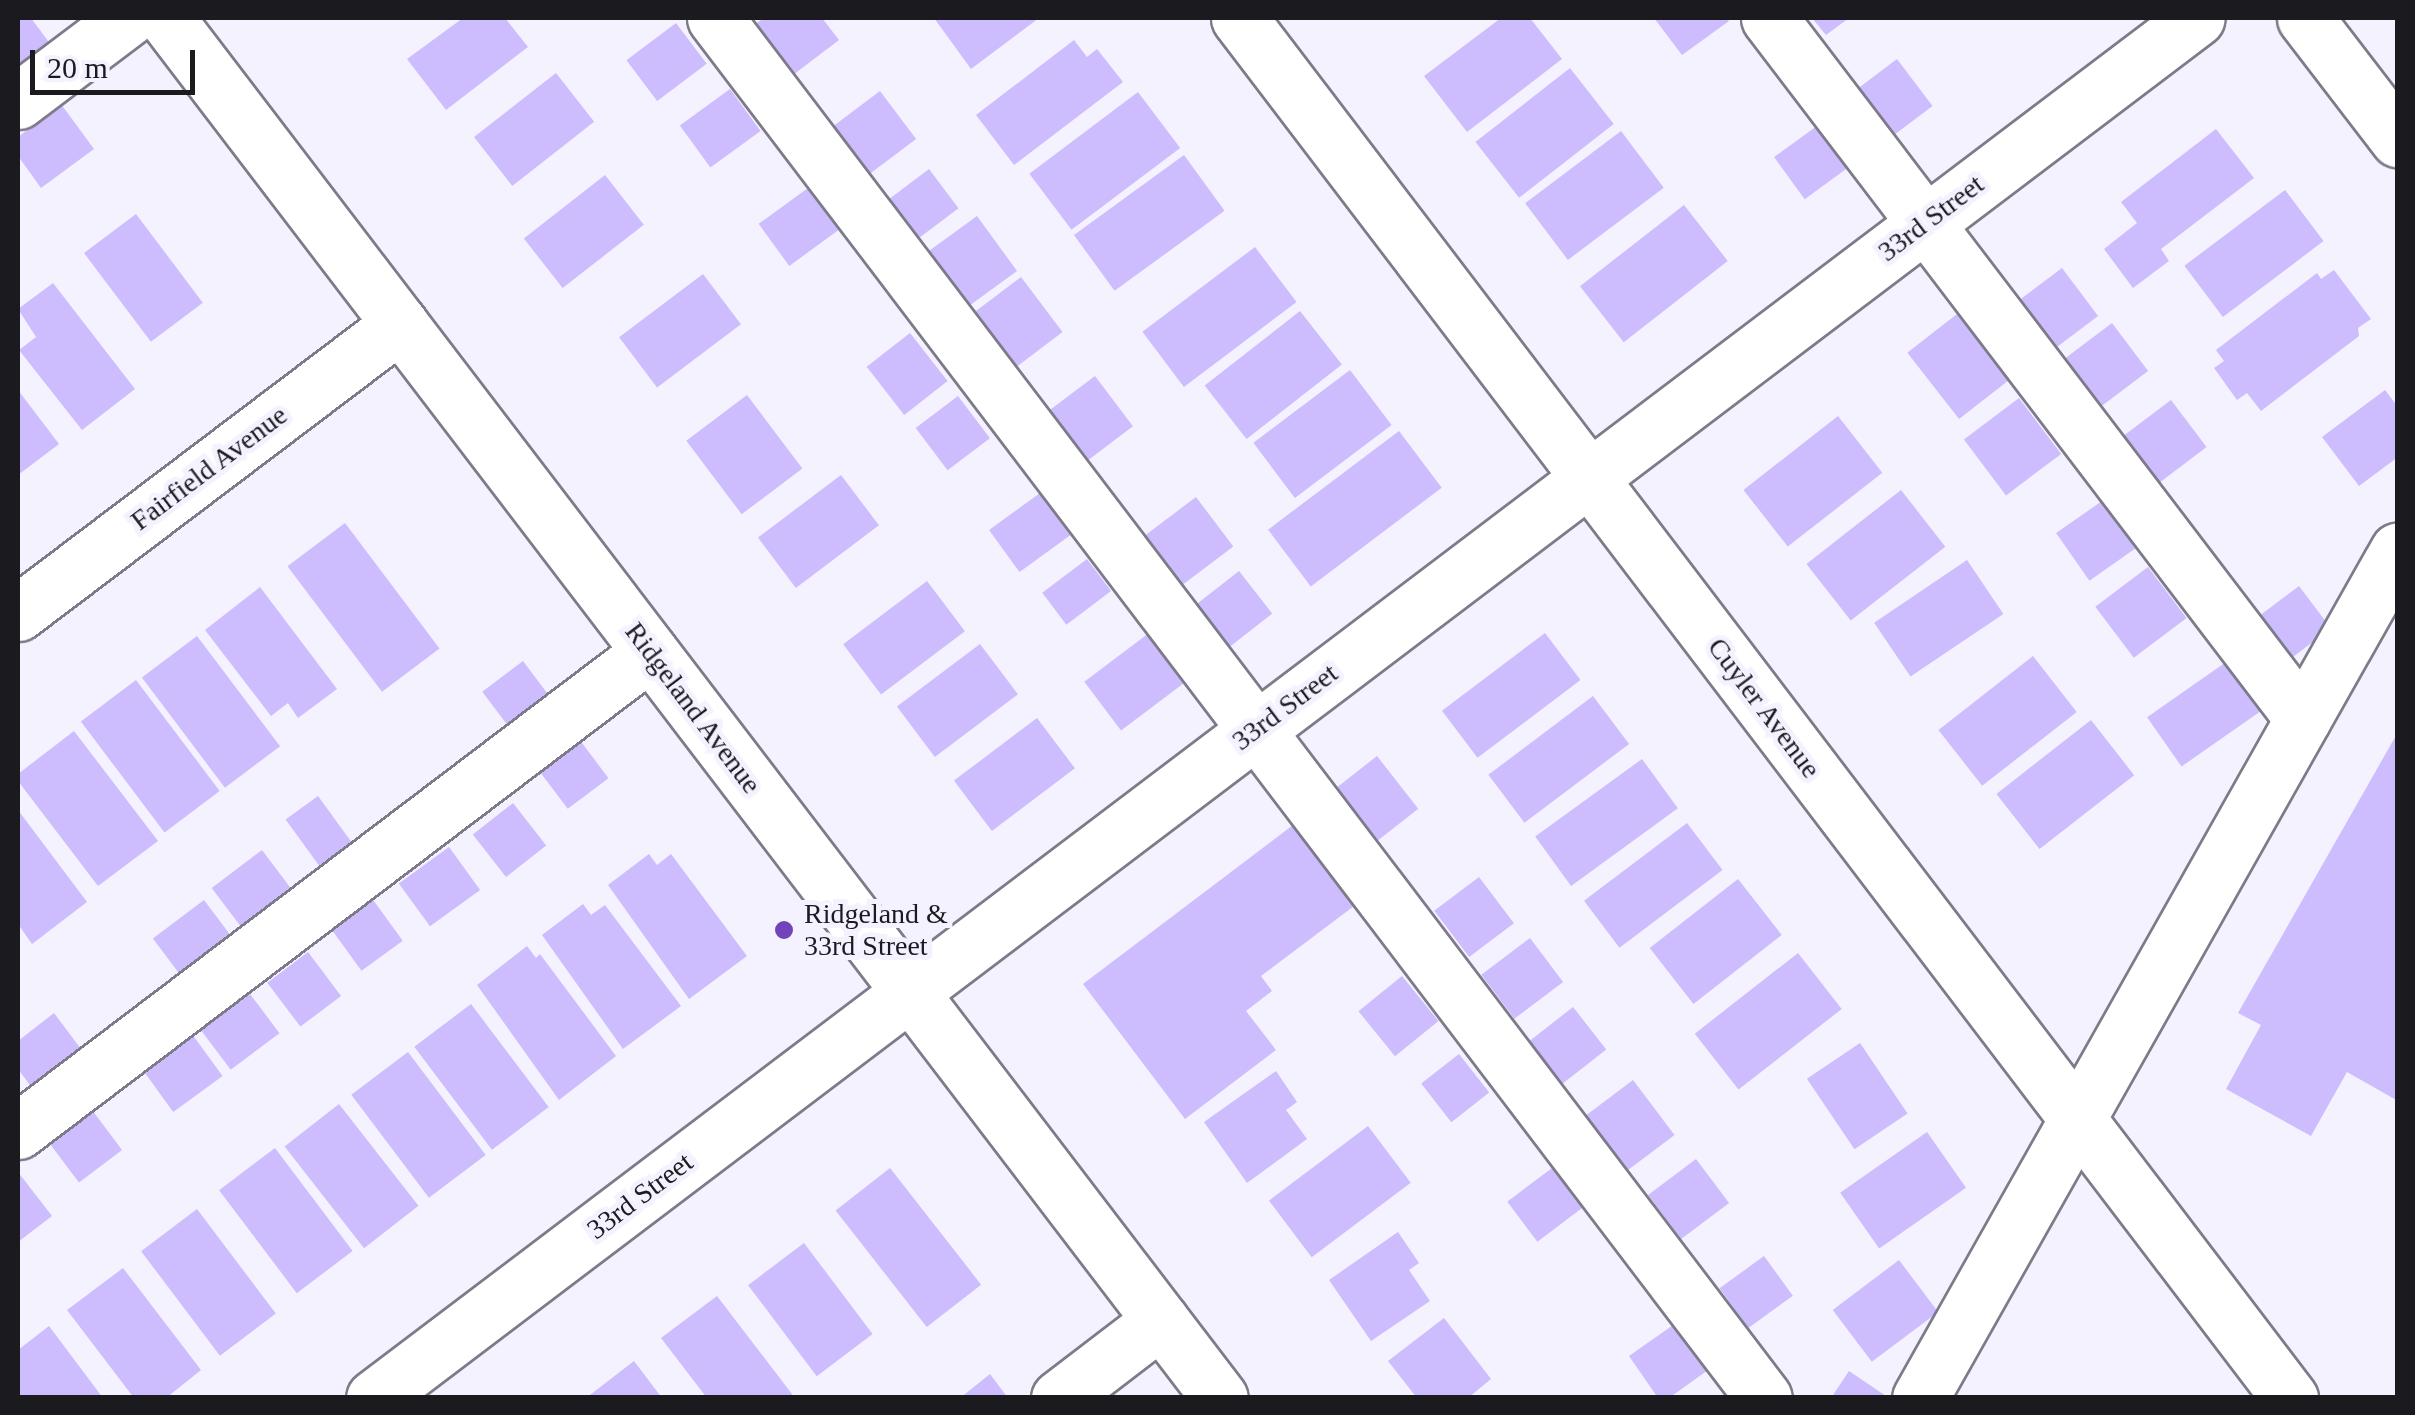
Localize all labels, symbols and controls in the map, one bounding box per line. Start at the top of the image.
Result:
scale bar [35,30,200,92]
text: 20 m [47,51,108,84]
street label: 33rd Street [1872,167,1990,269]
street label: Fairfield Avenue [124,398,294,538]
street label: Ridgeland Avenue [617,615,769,801]
street label: Cuyler Avenue [1700,631,1828,785]
street label: 33rd Street [1226,656,1344,758]
place label: Ridgeland & 33rd Street [804,897,948,963]
marker: Ridgeland & 33rd Street [773,919,795,941]
street label: 33rd Street [581,1145,699,1247]

